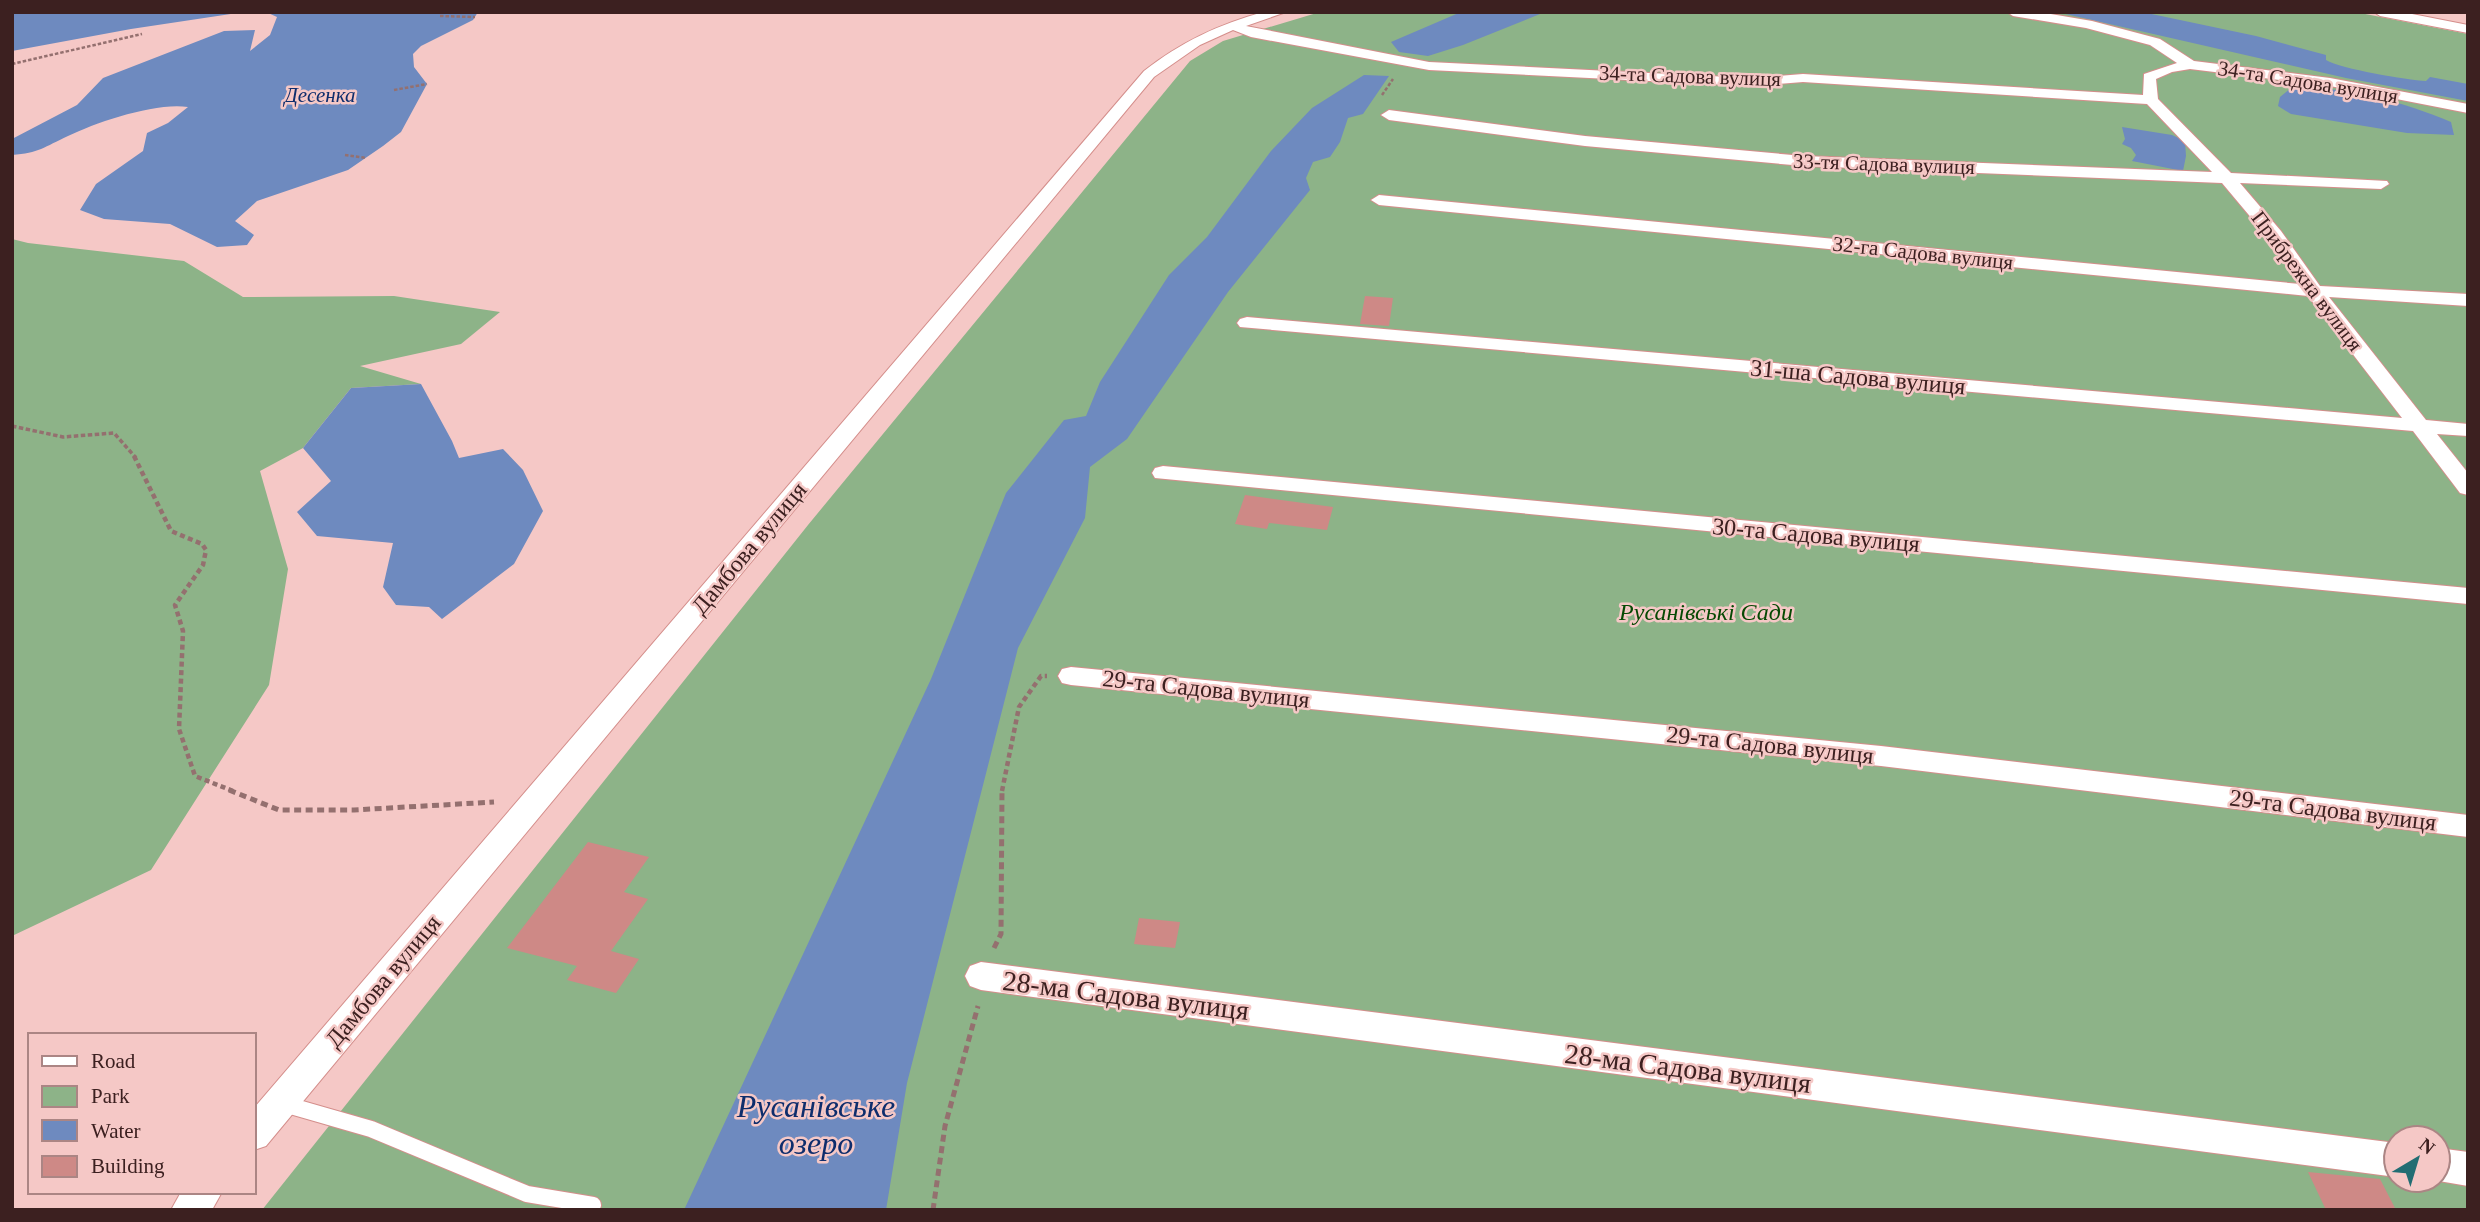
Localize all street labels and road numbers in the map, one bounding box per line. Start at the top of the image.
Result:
street label: 34-та Садова вулиця [2216,56,2400,108]
street label: 34-та Садова вулиця [1599,61,1782,91]
street label: 33-тя Садова вулиця [1793,149,1976,179]
street label: Прибрежна вулиця [2247,206,2368,356]
street label: 32-га Садова вулиця [1832,232,2015,274]
street label: 31-ша Садова вулиця [1749,355,1967,399]
street label: Дамбова вулиця [686,477,812,619]
street label: 30-та Садова вулиця [1711,513,1921,557]
street label: 29-та Садова вулиця [1101,665,1311,713]
street label: 29-та Садова вулиця [1665,721,1875,769]
street label: 29-та Садова вулиця [2228,784,2438,836]
street label: Дамбова вулиця [320,910,446,1052]
street label: 28-ма Садова вулиця [1001,965,1251,1026]
street label: 28-ма Садова вулиця [1563,1038,1813,1099]

